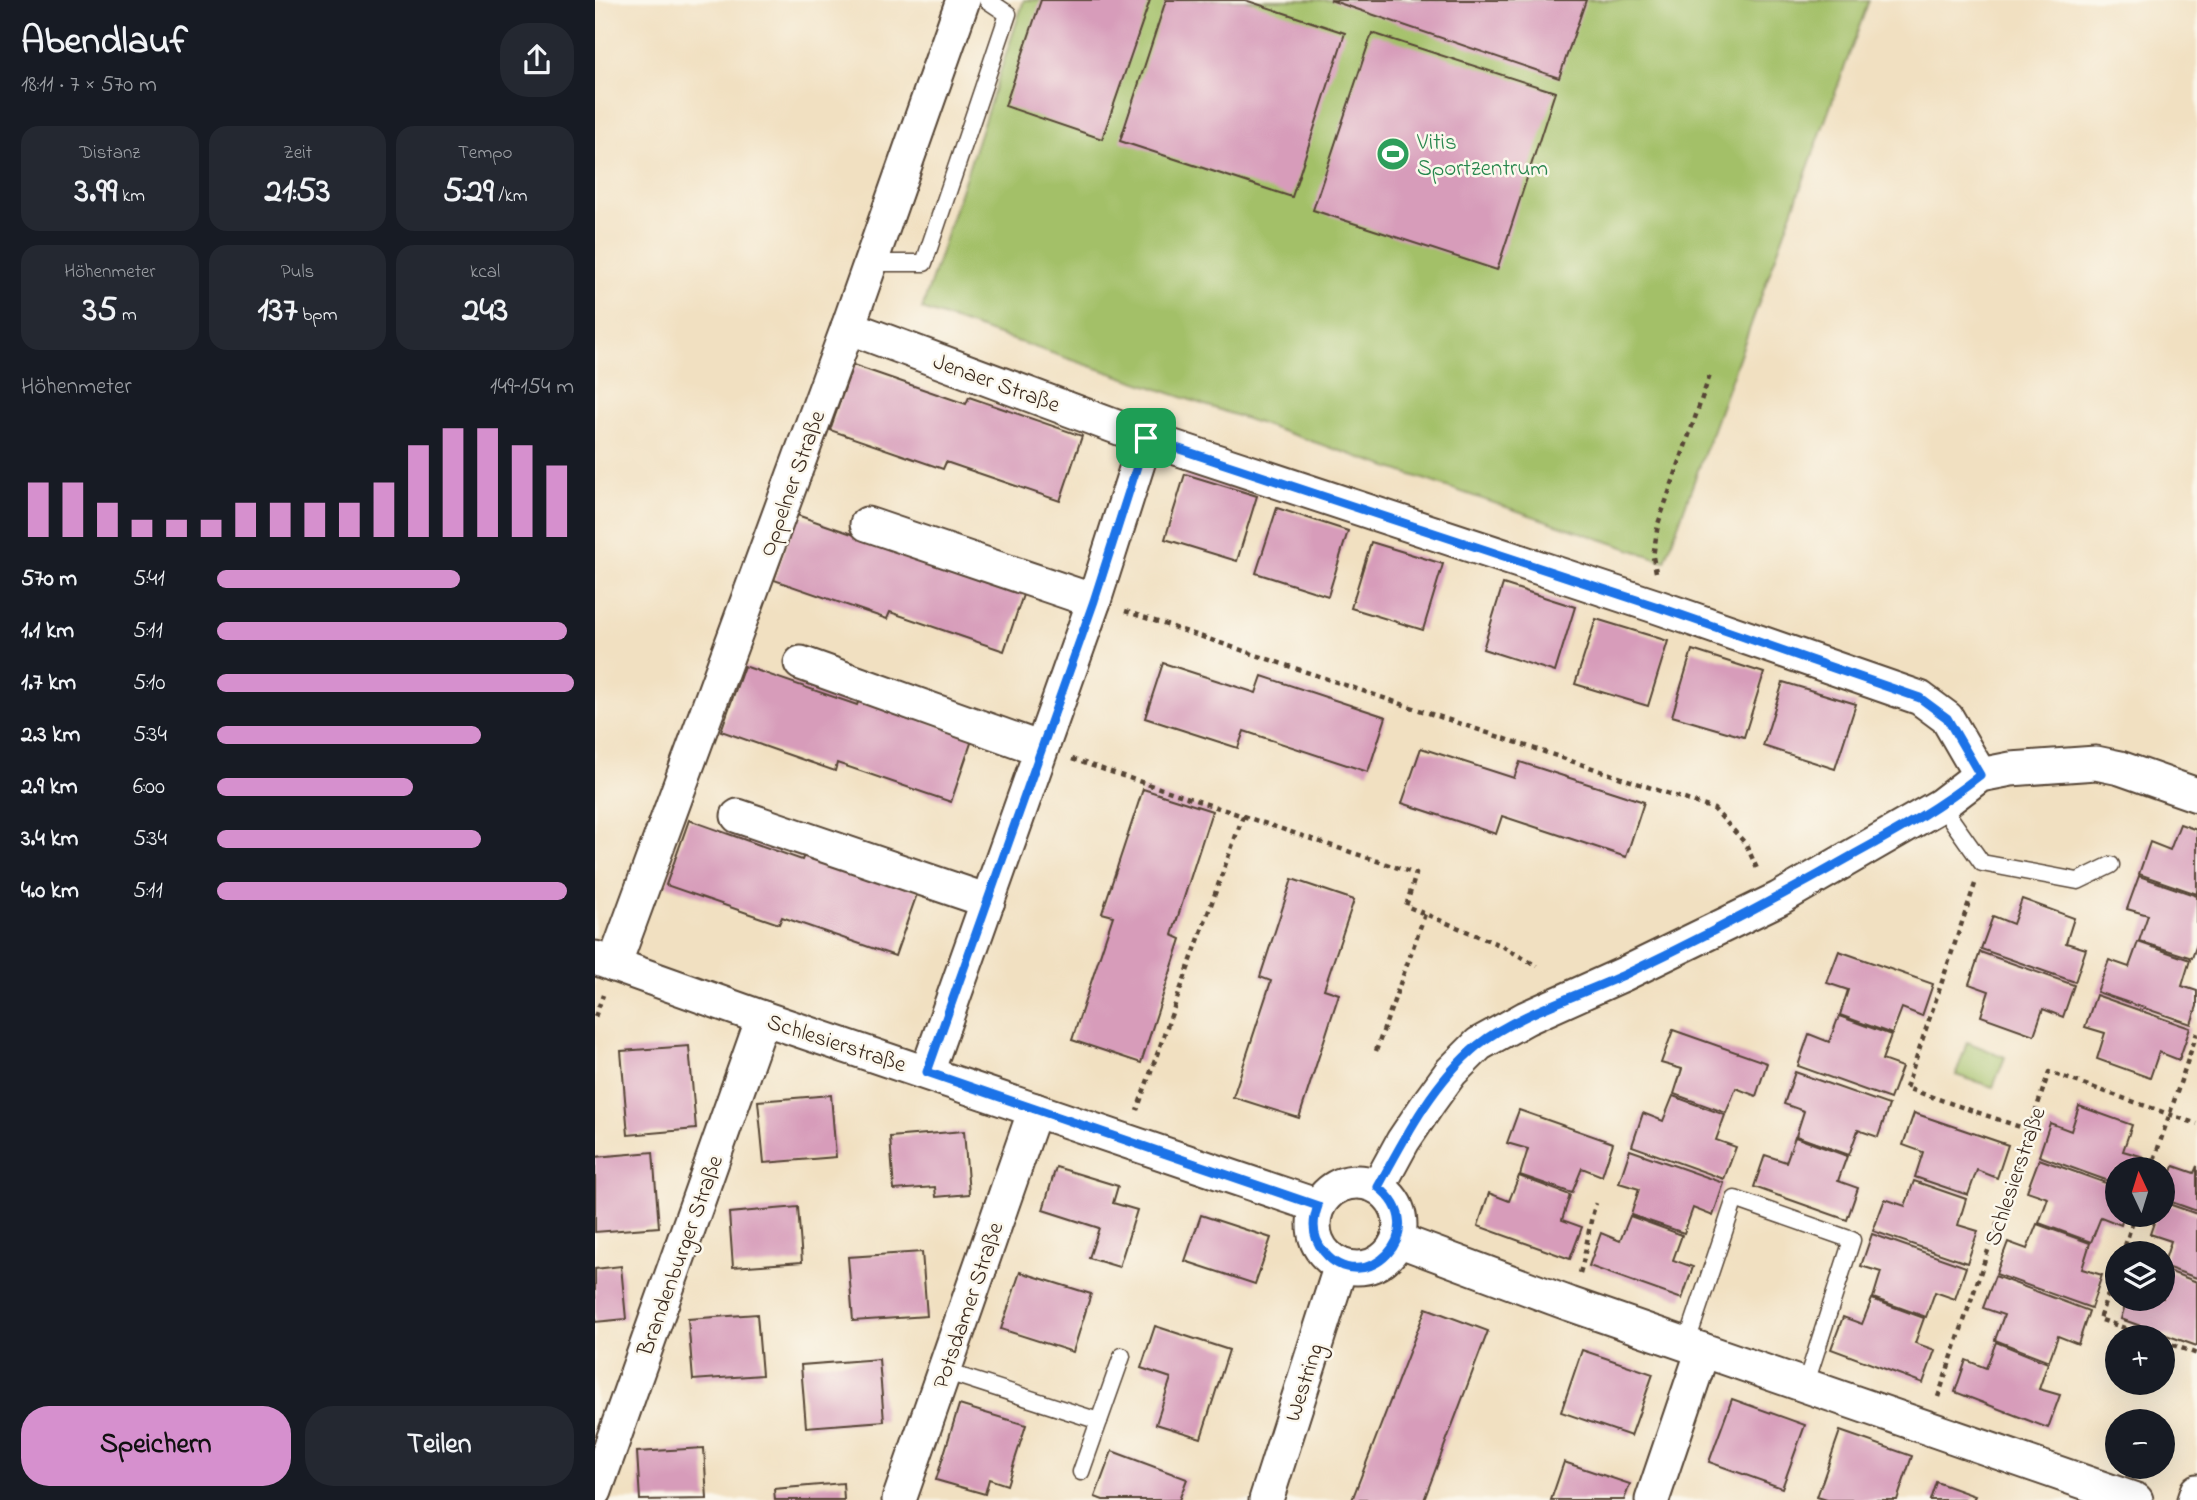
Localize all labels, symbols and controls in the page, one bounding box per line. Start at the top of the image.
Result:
text: Abendlauf [21,15,188,71]
button: share [500,23,574,97]
text: 18:11 · 7 × 570 m [21,69,157,102]
place label: Vitis Sportzentrum [1416,127,1548,186]
sports icon: Vitis Sportzentrum [1374,135,1412,173]
text: Distanz [79,140,140,167]
text: Zeit [283,140,312,167]
text: Tempo [458,140,512,167]
text: 3.99 [75,167,117,218]
text: 21:53 [265,167,330,218]
text: 5:29 [443,167,494,218]
text: km [117,183,145,210]
text: /km [494,183,527,210]
text: Höhenmeter [64,259,155,286]
text: Puls [281,259,314,286]
text: kcal [470,259,500,286]
text: 35 [83,286,117,337]
text: 137 [258,286,298,337]
text: 243 [462,286,508,337]
text: m [117,302,137,329]
text: bpm [298,302,337,329]
street label: Jenaer Straße [928,346,1065,423]
text: Höhenmeter [21,371,132,404]
text: 149–154 m [490,371,574,404]
street label: Oppelner Straße [752,406,835,561]
pin [1116,408,1176,468]
icon: arrive [1127,419,1165,457]
text: 570 m [21,563,77,596]
text: 5:41 [133,563,165,596]
text: 1.1 km [21,615,74,648]
text: 5:11 [133,615,163,648]
text: 1.7 km [21,667,76,700]
text: 5:10 [133,667,165,700]
text: 2.3 km [21,719,80,752]
text: 5:34 [133,719,167,752]
text: 2.9 km [21,771,78,804]
text: 6:00 [133,771,165,804]
text: 3.4 km [21,823,78,856]
text: 5:34 [133,823,167,856]
text: 4.0 km [21,875,79,908]
text: 5:11 [133,875,163,908]
street label: Schlesierstraße [762,1006,911,1083]
street label: Schlesierstraße [1977,1102,2056,1251]
street label: Brandenburger Straße [629,1150,734,1362]
north arrow [2105,1157,2175,1227]
map controls [2105,1157,2175,1479]
street label: Potsdamer Straße [925,1217,1014,1393]
button: layers [2105,1241,2175,1311]
button: + [2105,1325,2175,1395]
street label: Westring [1277,1339,1334,1426]
button: Speichern [21,1406,291,1486]
button: Teilen [305,1406,574,1486]
button: − [2105,1409,2175,1479]

